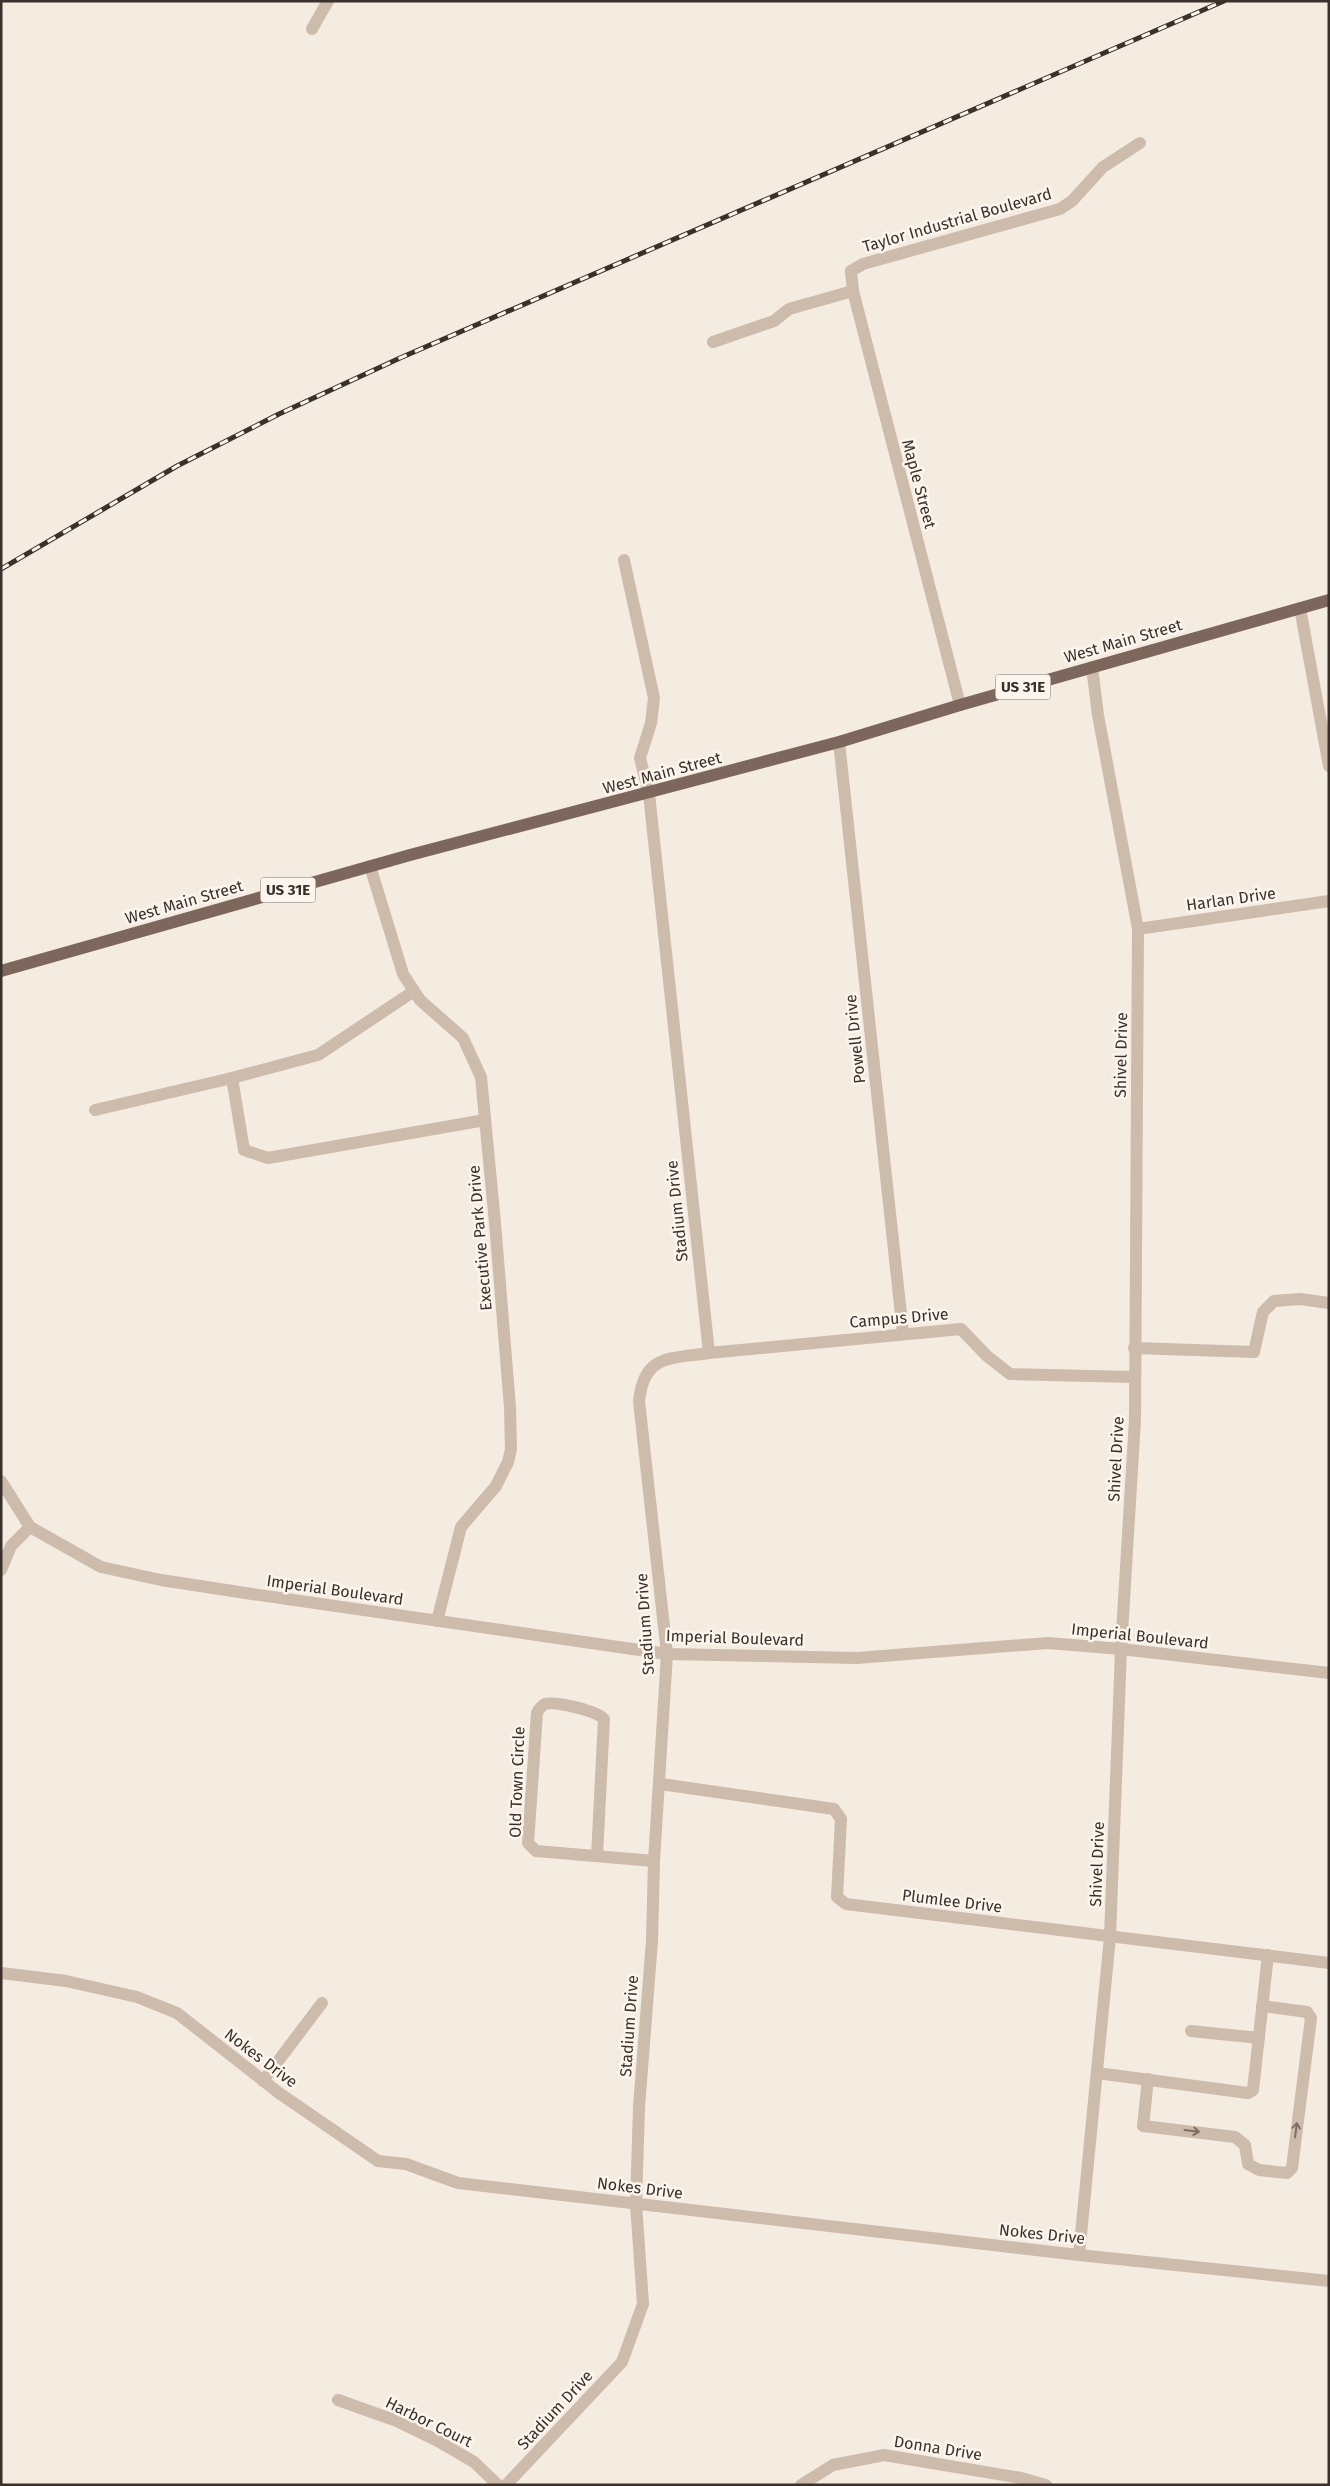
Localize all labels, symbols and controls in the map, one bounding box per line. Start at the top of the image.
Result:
street label: Taylor Industrial Boulevard [860,184,1054,256]
street label: Maple Street [898,437,940,531]
street label: West Main Street [1062,615,1184,667]
road number: US 31E [996,674,1050,700]
street label: West Main Street [601,748,724,798]
street label: West Main Street [123,876,245,928]
road number: US 31E [260,878,316,902]
street label: Harlan Drive [1185,883,1277,915]
street label: Powell Drive [841,994,869,1084]
street label: Shivel Drive [1111,1012,1131,1098]
street label: Stadium Drive [662,1159,692,1263]
street label: Executive Park Drive [464,1164,496,1312]
street label: Campus Drive [849,1304,949,1332]
street label: Shivel Drive [1104,1416,1128,1502]
street label: Imperial Boulevard [265,1571,405,1609]
street label: Stadium Drive [632,1572,658,1676]
street label: Imperial Boulevard [1070,1619,1210,1653]
street label: Imperial Boulevard [666,1626,804,1650]
street label: Old Town Circle [506,1726,528,1838]
street label: Shivel Drive [1086,1821,1108,1907]
street label: Plumlee Drive [901,1885,1003,1917]
street label: Stadium Drive [616,1974,642,2078]
street label: Nokes Drive [221,2024,301,2092]
one-way arrow [1291,2122,1301,2138]
one-way arrow [1183,2127,1199,2137]
street label: Nokes Drive [596,2173,684,2203]
street label: Nokes Drive [998,2220,1086,2248]
street label: Stadium Drive [513,2366,597,2454]
street label: Harbor Court [382,2393,476,2451]
street label: Donna Drive [893,2432,983,2464]

